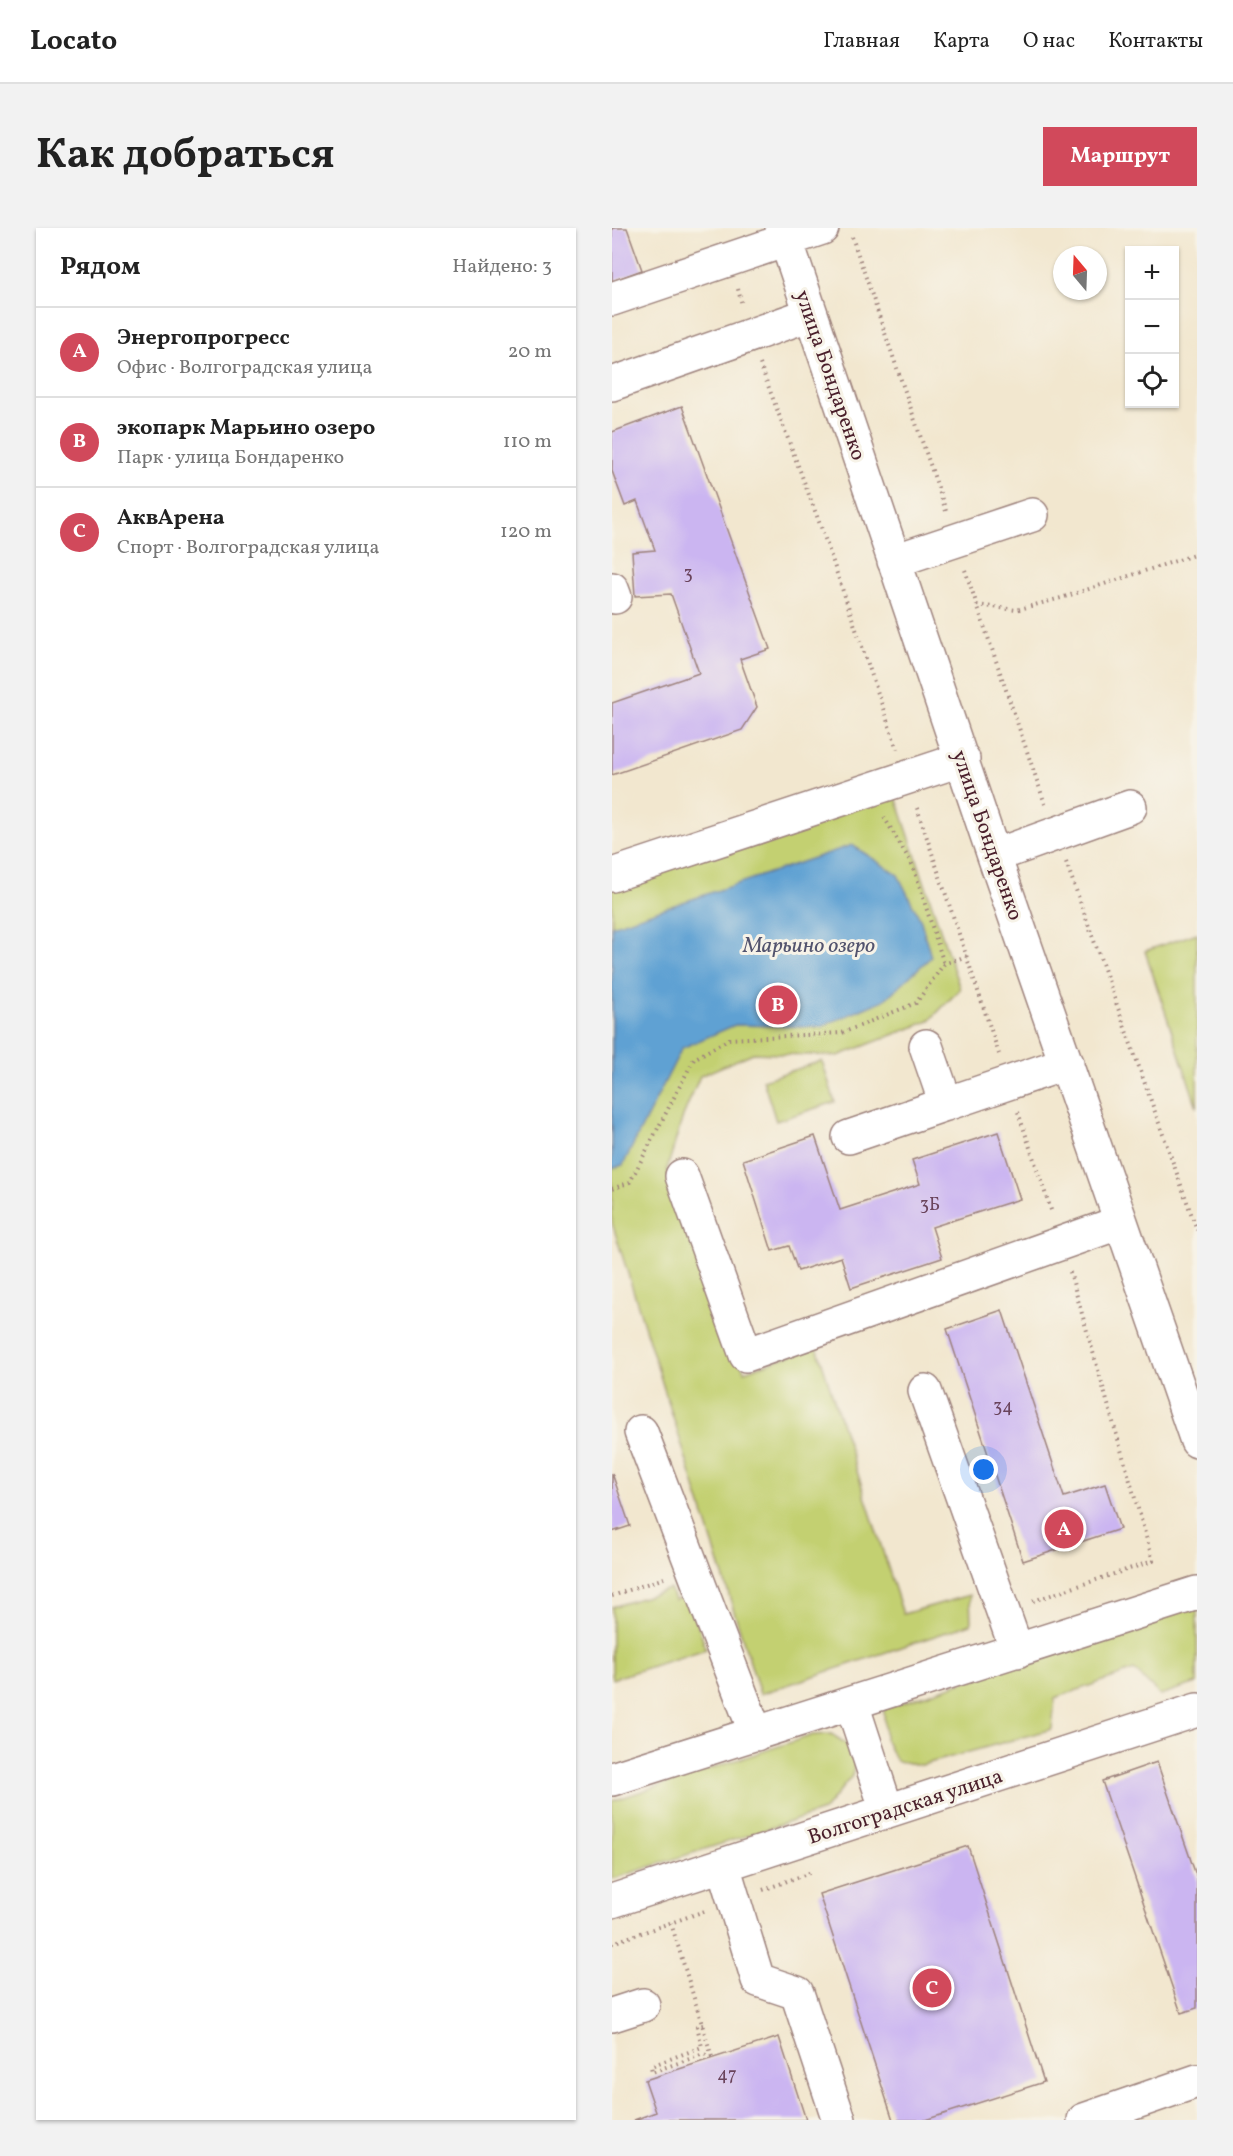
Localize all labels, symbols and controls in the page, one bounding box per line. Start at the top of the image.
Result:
text: Locato [30,22,117,61]
text: Главная [823,27,900,56]
text: Карта [933,27,990,56]
text: О нас [1023,27,1075,56]
text: Контакты [1108,27,1203,56]
text: Как добраться [36,127,335,186]
button: Маршрут [1043,127,1197,186]
north arrow [1053,246,1107,300]
map controls [1125,246,1179,408]
button: + [1125,246,1179,300]
text: Рядом [60,249,140,285]
text: Найдено: 3 [452,253,552,281]
street label: улица Бондаренко [787,287,872,464]
button: − [1125,300,1179,354]
text: Энергопрогресс [117,323,290,354]
text: A [72,338,87,366]
text: 20 m [508,338,552,366]
text: Офис · Волгоградская улица [117,354,372,382]
button: locate [1125,354,1179,408]
text: экопарк Марьино озеро [117,413,375,444]
text: B [73,428,86,456]
text: 110 m [503,428,552,456]
text: Парк · улица Бондаренко [117,444,344,472]
text: АквАрена [117,503,225,534]
text: C [73,518,86,546]
text: 120 m [500,518,552,546]
text: Спорт · Волгоградская улица [117,534,379,562]
house number: 3 [683,562,693,587]
street label: улица Бондаренко [944,747,1029,924]
water label: Марьино озеро [742,931,875,962]
pin: B [758,982,798,1028]
house number: 3Б [920,1193,940,1218]
house number: 34 [993,1395,1013,1420]
your location [969,1455,998,1484]
pin: A [1044,1506,1084,1552]
street label: Волгоградская улица [804,1762,1007,1853]
pin: C [912,1966,952,2010]
house number: 47 [717,2063,737,2088]

